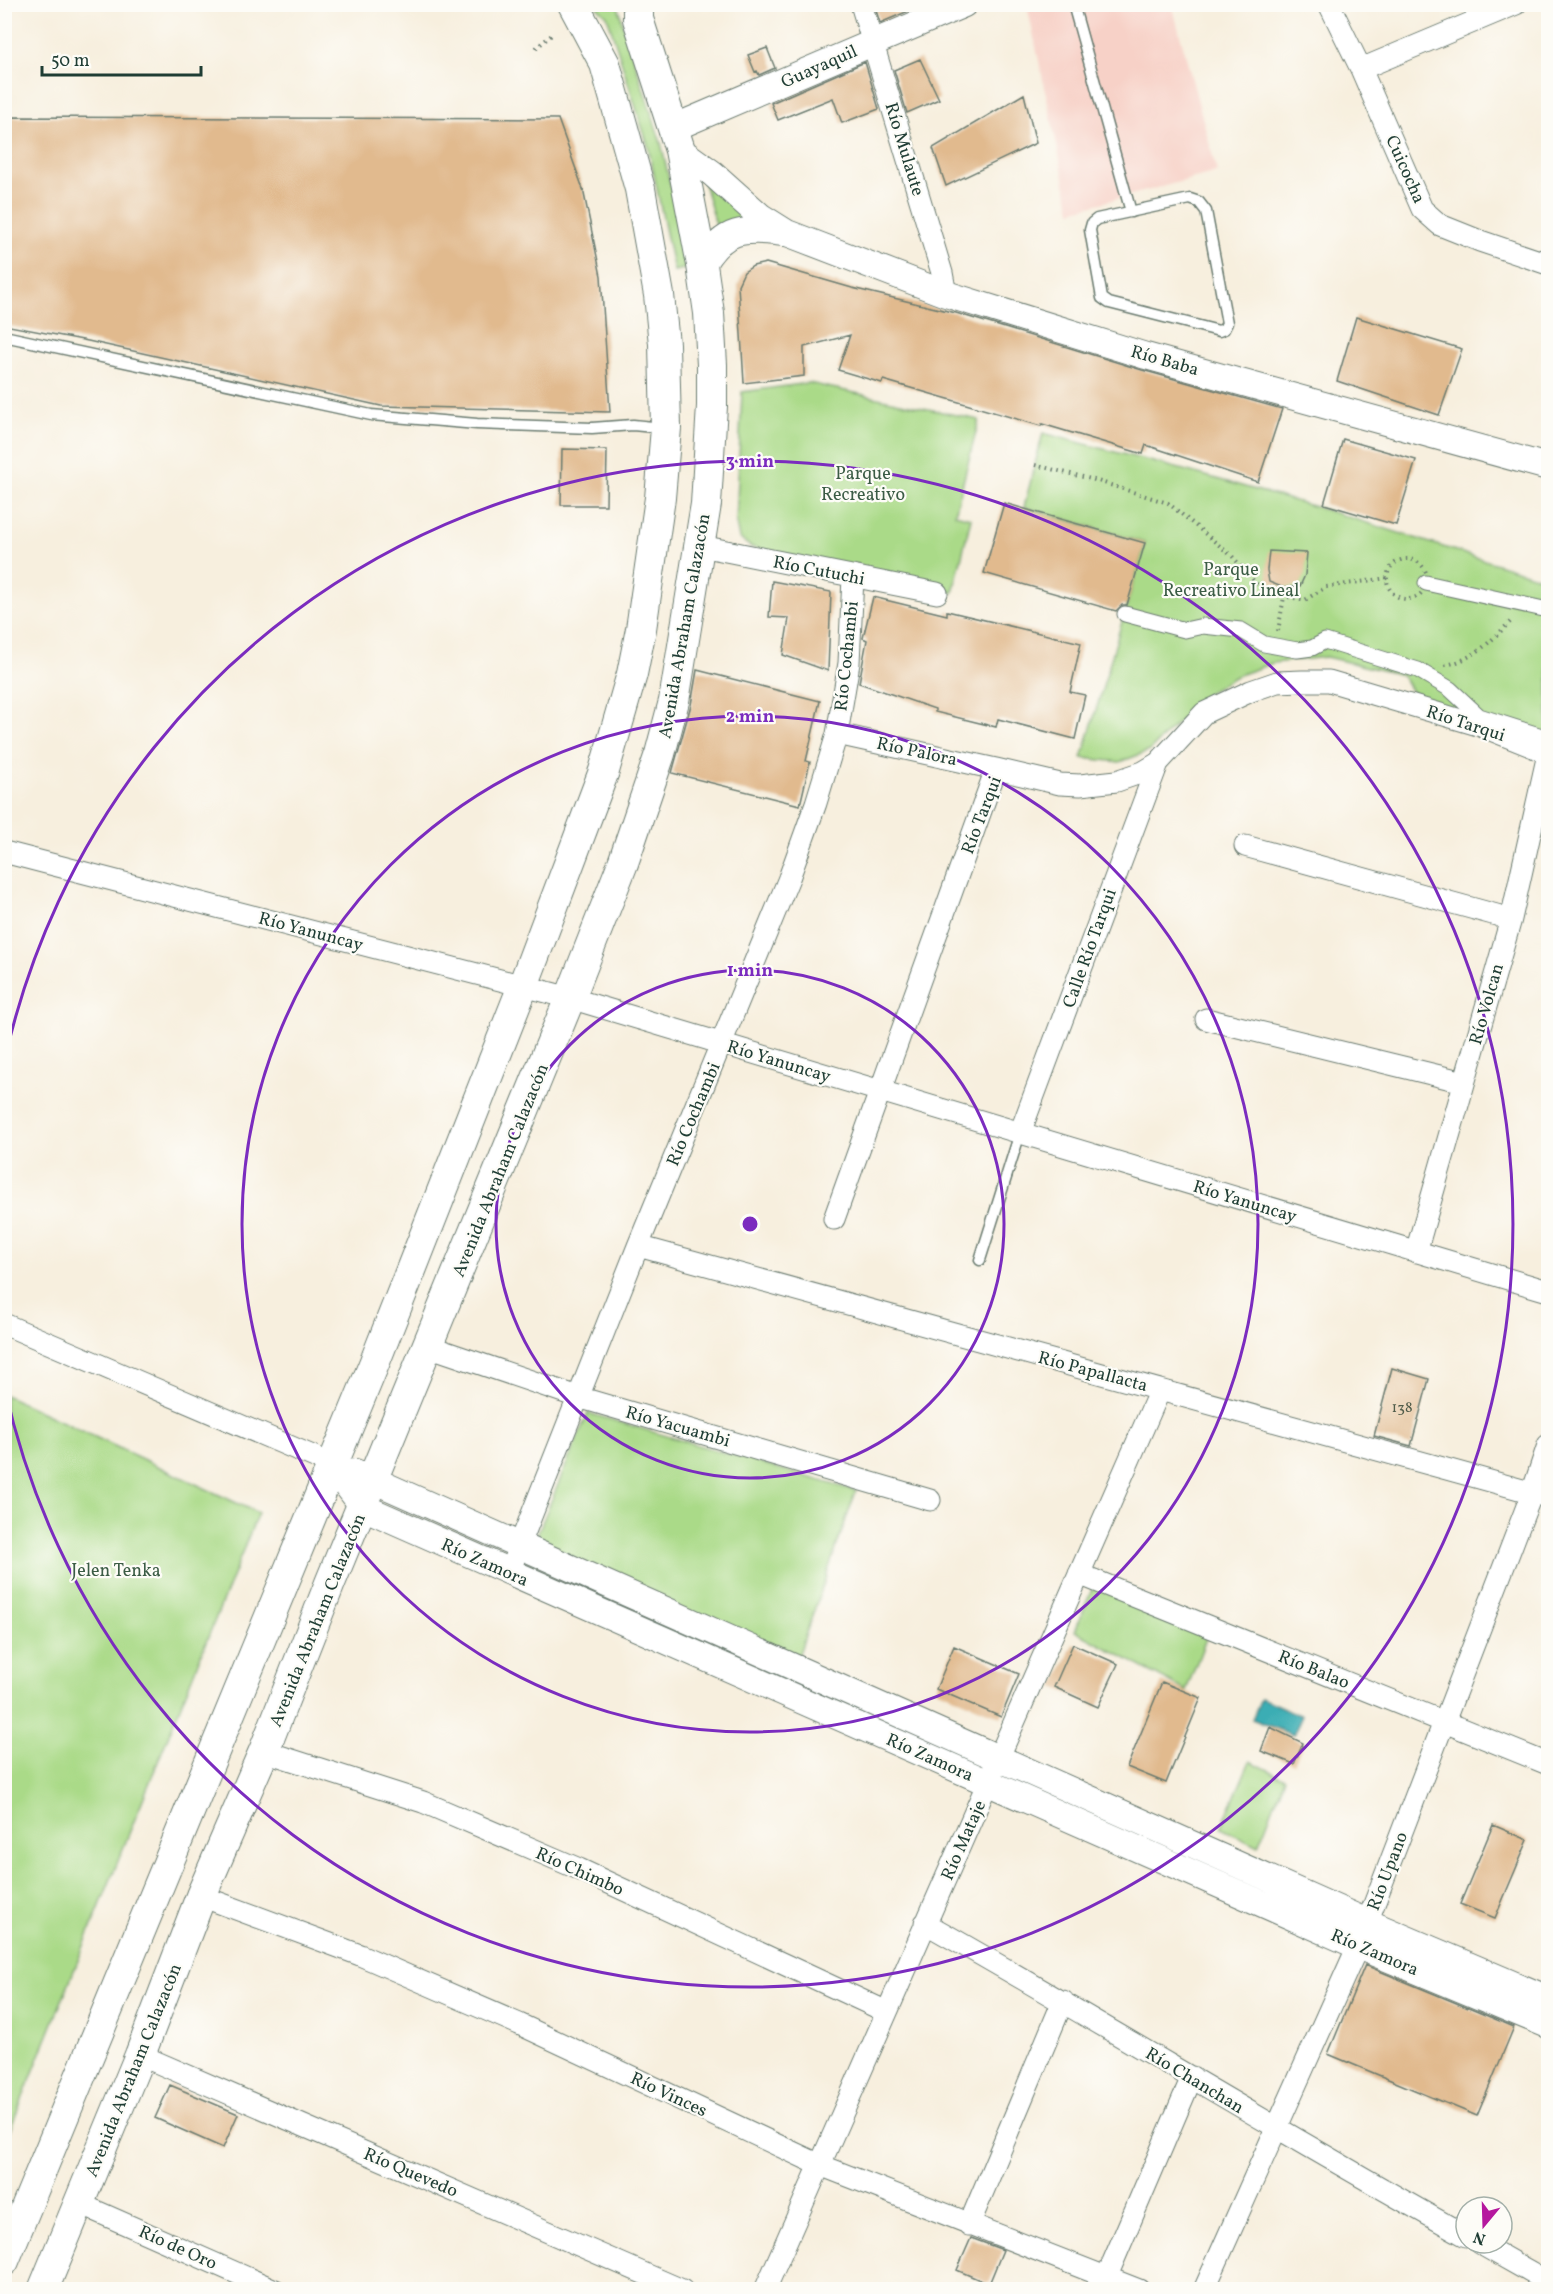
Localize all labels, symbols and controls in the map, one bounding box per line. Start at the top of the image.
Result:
scale bar [42,39,201,77]
street label: Guayaquil [777,39,862,95]
text: 50 m [51,49,90,74]
street label: Río Mulaute [877,100,930,199]
street label: Cuicocha [1379,132,1431,208]
street label: Río Baba [1128,340,1202,383]
text: 3 min [726,450,774,475]
park label: Parque Recreativo [821,462,905,508]
street label: Avenida Abraham Calazacón [653,512,718,741]
street label: Río Cutuchi [771,550,867,593]
park label: Parque Recreativo Lineal [1163,558,1299,604]
street label: Río Cochambi [829,600,866,713]
street label: Río Tarqui [1423,700,1508,749]
text: 2 min [726,705,774,730]
street label: Río Palora [874,732,959,773]
street label: Río Tarqui [956,773,1009,858]
street label: Calle Río Tarqui [1057,885,1124,1012]
street label: Río Yanuncay [256,906,366,958]
text: 1 min [727,959,773,984]
street label: Río Volcan [1464,961,1511,1048]
street label: Río Yanuncay [724,1035,834,1090]
street label: Río Cochambi [661,1059,728,1170]
street label: Avenida Abraham Calazacón [447,1060,556,1281]
street label: Río Yanuncay [1190,1175,1300,1230]
centre of rings [740,1214,760,1234]
street label: Río Papallacta [1035,1346,1150,1399]
house number: 138 [1391,1398,1413,1419]
street label: Río Yacuambi [622,1401,733,1454]
street label: Avenida Abraham Calazacón [264,1510,373,1731]
street label: Río Zamora [437,1533,532,1594]
park label: Jelen Tenka [71,1559,161,1584]
street label: Río Balao [1274,1645,1353,1696]
street label: Río Zamora [882,1728,977,1789]
street label: Río Mataje [936,1797,993,1885]
street label: Río Upano [1362,1828,1415,1915]
street label: Río Chimbo [531,1842,627,1903]
street label: Río Zamora [1327,1924,1422,1983]
street label: Avenida Abraham Calazacón [80,1960,189,2181]
street label: Río Chanchan [1140,2042,1249,2121]
street label: Río Vinces [626,2067,711,2124]
street label: Río Quevedo [359,2142,461,2204]
north arrow [1454,2195,1514,2255]
street label: Río de Oro [134,2220,221,2277]
text: N [1470,2225,1489,2250]

